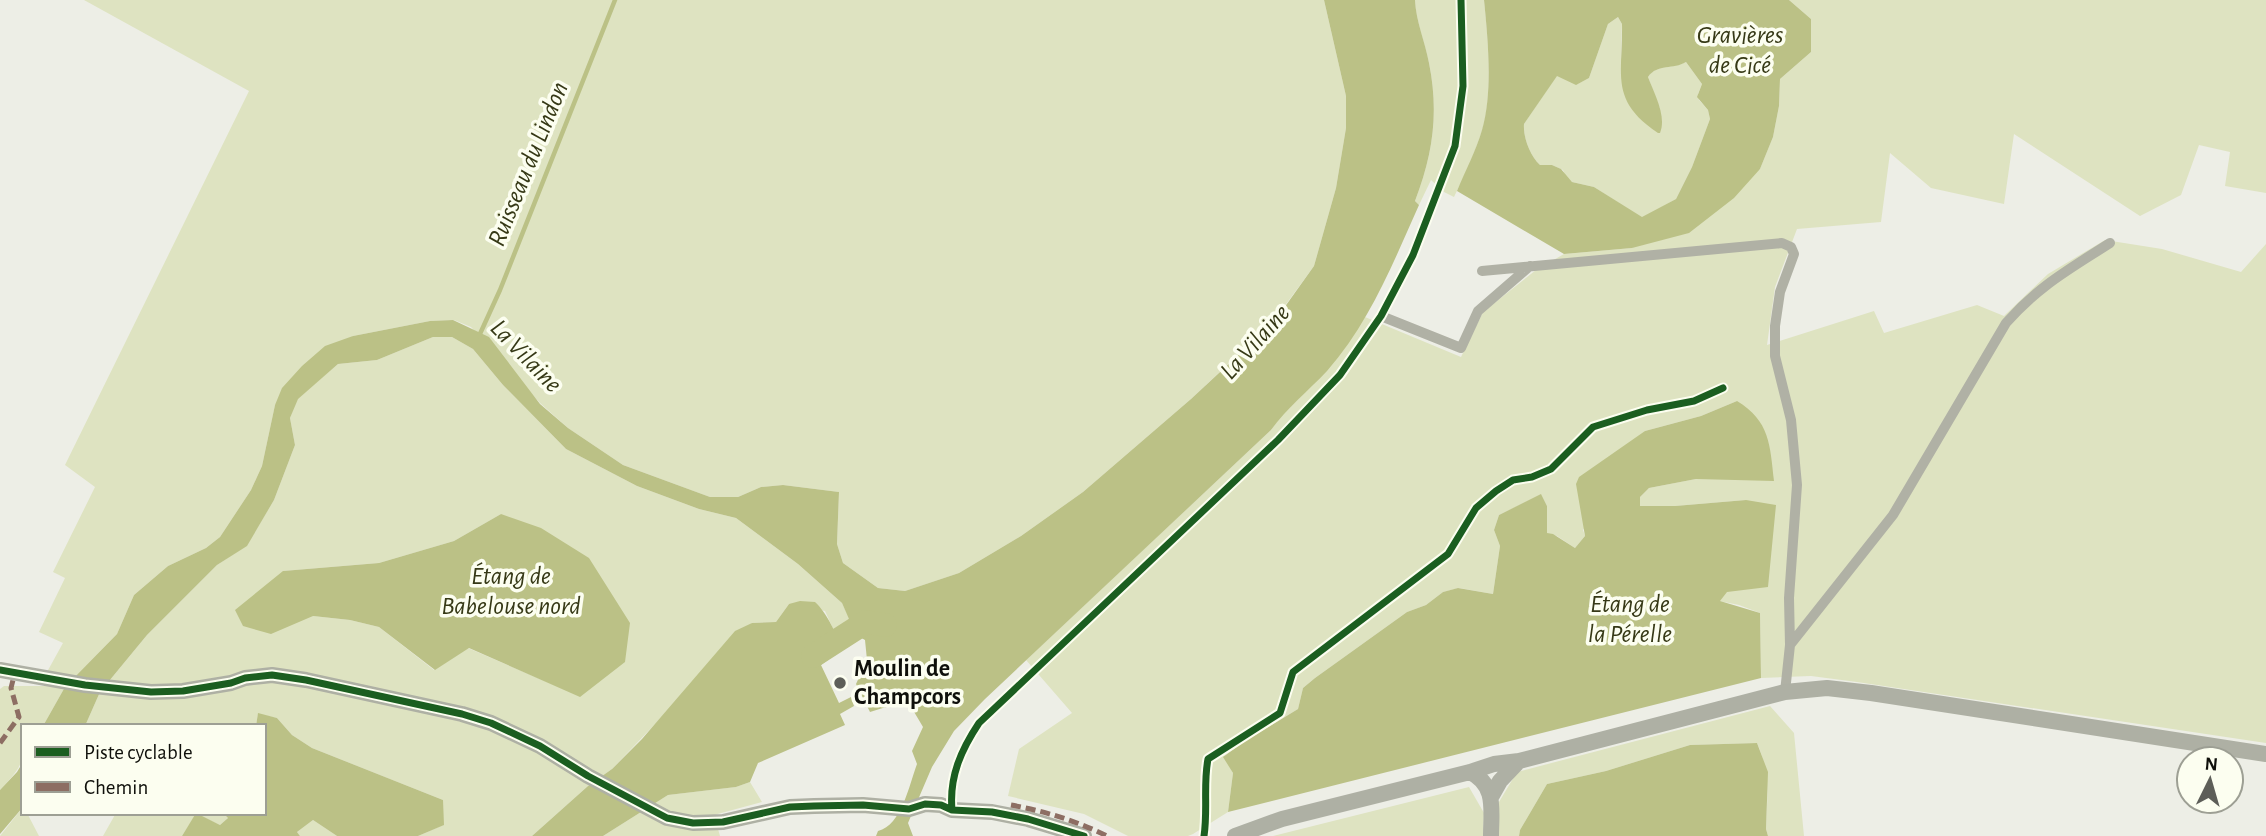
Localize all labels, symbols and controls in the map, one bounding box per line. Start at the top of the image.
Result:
water label: Gravières de Cicé [1697,22,1783,78]
water label: Ruisseau du Lindon [483,78,573,250]
water label: La Vilaine [1215,300,1295,384]
water label: La Vilaine [485,314,567,398]
water label: Étang de Babelouse nord [441,562,581,619]
water label: Étang de la Pérelle [1588,590,1672,647]
place label: Moulin de Champcors [854,657,961,709]
marker: Moulin de Champcors [832,675,848,691]
legend [21,724,266,815]
text: Piste cyclable [84,742,193,763]
north arrow [2175,745,2245,815]
text: N [2204,755,2219,775]
text: Chemin [84,777,148,798]

